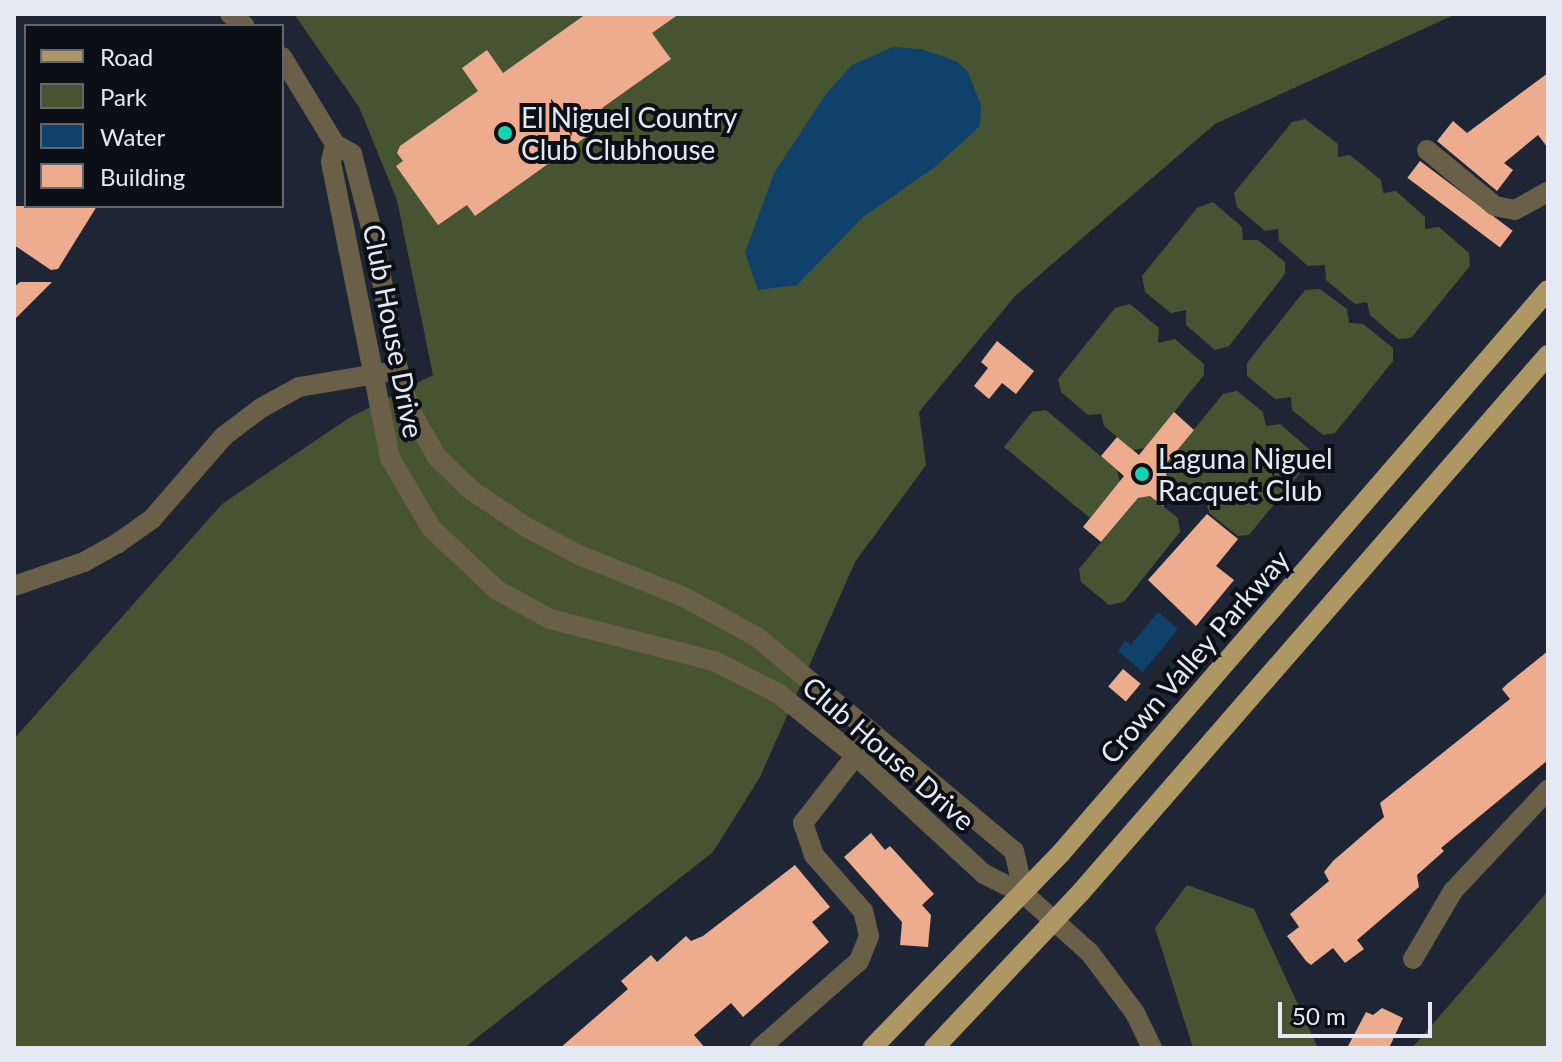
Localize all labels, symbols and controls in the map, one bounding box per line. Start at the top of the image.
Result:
legend [24,24,284,208]
text: Road [100,42,153,71]
text: Park [100,82,147,111]
place label: El Niguel Country Club Clubhouse [521,100,737,166]
text: Water [100,122,165,151]
marker: El Niguel Country Club Clubhouse [496,124,514,142]
text: Building [100,162,185,191]
street label: Club House Drive [357,221,431,441]
place label: Laguna Niguel Racquet Club [1158,441,1333,507]
marker: Laguna Niguel Racquet Club [1133,465,1151,483]
street label: Crown Valley Parkway [1092,542,1296,770]
street label: Club House Drive [796,669,982,837]
scale bar [1282,986,1436,1036]
text: 50 m [1292,1001,1346,1030]

